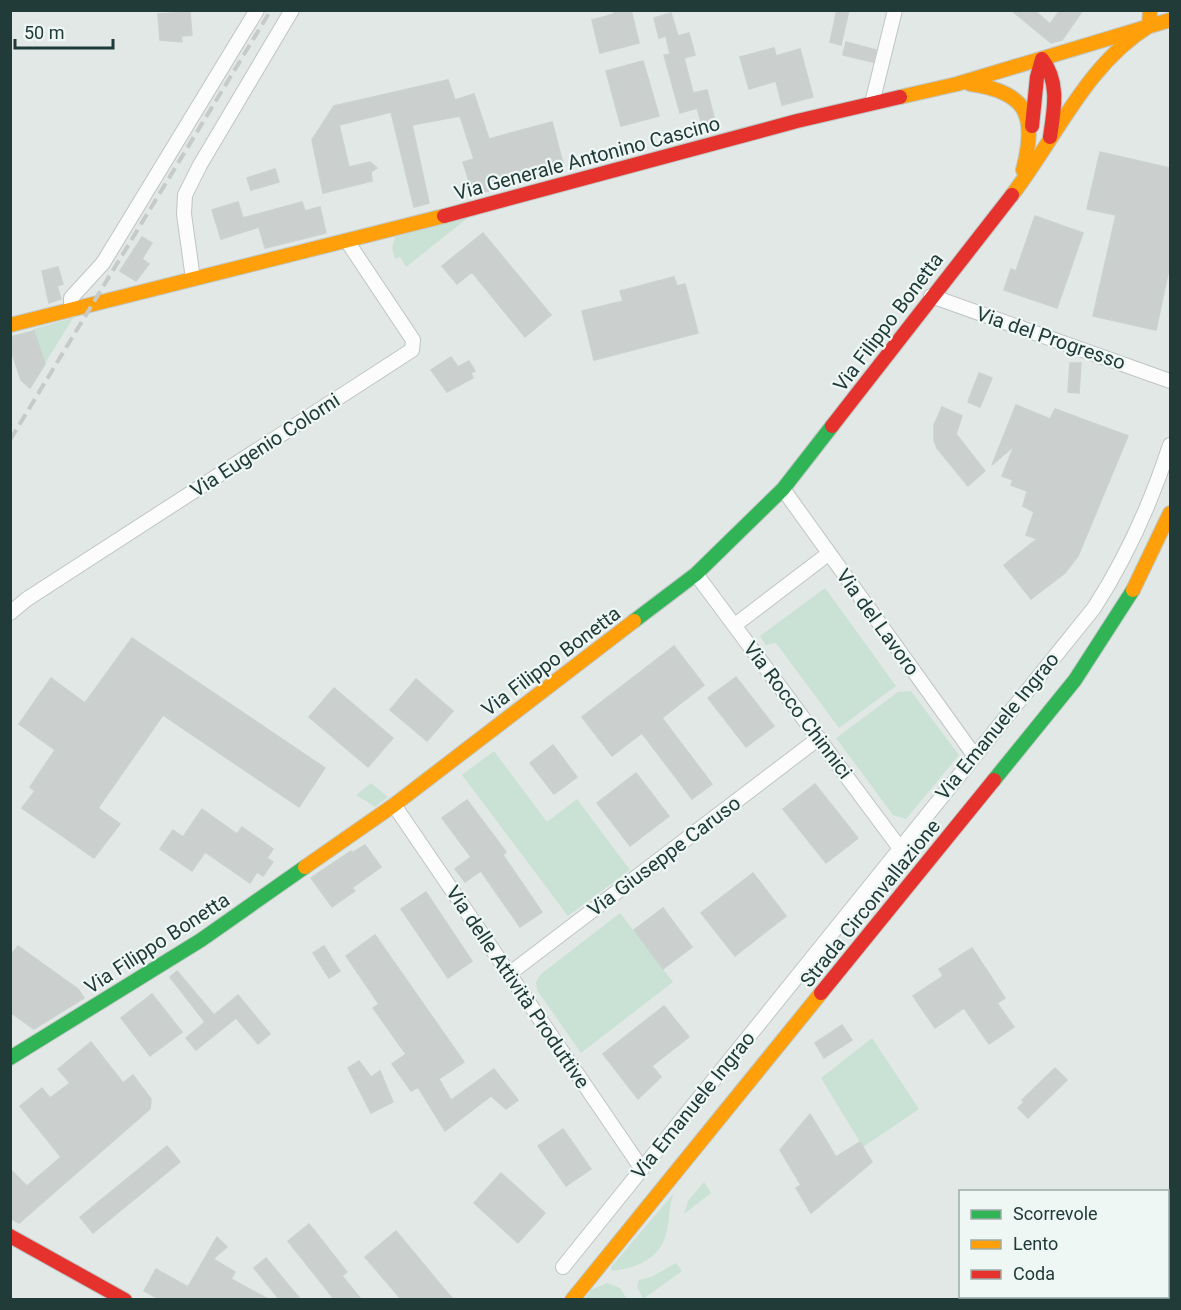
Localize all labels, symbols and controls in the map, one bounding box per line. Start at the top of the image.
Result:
scale bar [15,12,112,50]
text: 50 m [24,22,64,43]
street label: Via Generale Antonino Cascino [451,111,723,205]
street label: Via Filippo Bonetta [828,248,948,396]
street label: Via del Progresso [973,301,1129,375]
street label: Via Eugenio Colorni [186,388,344,502]
street label: Via del Lavoro [831,564,925,680]
street label: Via Filippo Bonetta [477,601,625,721]
street label: Via Rocco Chinnici [739,637,857,783]
street label: Via Emanuele Ingrao [930,647,1064,805]
street label: Via Giuseppe Caruso [583,791,745,921]
street label: Strada Circonvallazione [795,814,945,992]
street label: Via delle Attività Produttive [441,881,595,1093]
street label: Via Filippo Bonetta [80,887,234,999]
street label: Via Emanuele Ingrao [626,1026,760,1184]
legend [959,1190,1169,1298]
text: Scorrevole [1013,1203,1098,1224]
text: Lento [1013,1233,1058,1254]
text: Coda [1013,1263,1055,1284]

